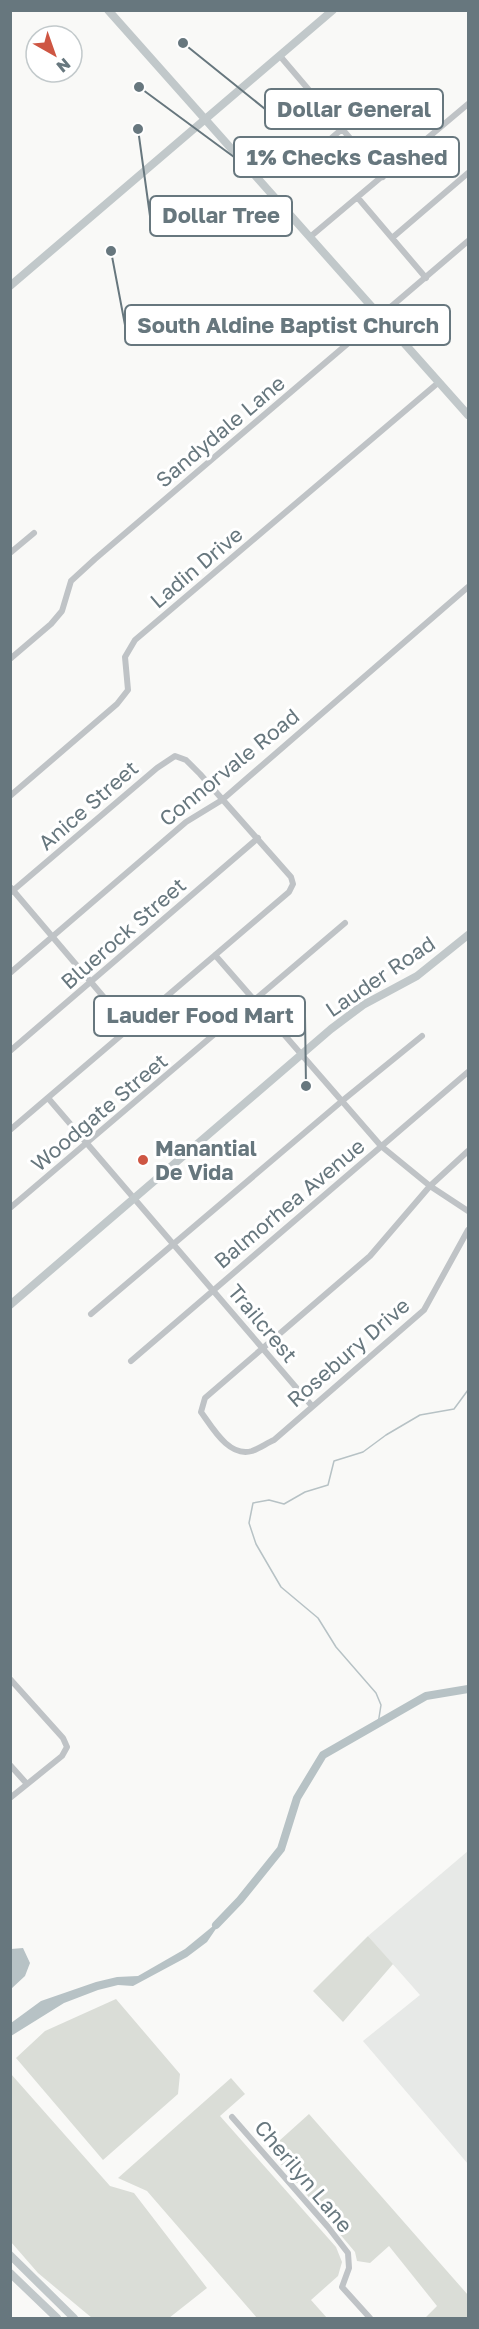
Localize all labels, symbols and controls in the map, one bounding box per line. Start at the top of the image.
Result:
north arrow [24,24,84,84]
text: N [53,54,75,77]
callout: Dollar General [265,89,443,129]
text: Dollar General [277,95,431,122]
callout: 1% Checks Cashed [234,137,459,177]
text: 1% Checks Cashed [247,143,447,170]
callout: Dollar Tree [150,196,292,236]
text: Dollar Tree [162,201,280,228]
callout: South Aldine Baptist Church [125,305,450,345]
text: South Aldine Baptist Church [137,311,439,338]
street label: Sandydale Lane [150,370,290,492]
street label: Ladin Drive [144,521,248,613]
street label: Connorvale Road [154,703,304,831]
street label: Anice Street [33,755,143,855]
street label: Bluerock Street [55,872,191,994]
street label: Lauder Road [320,930,440,1022]
callout: Lauder Food Mart [94,996,305,1036]
text: Lauder Food Mart [106,1001,294,1028]
street label: Woodgate Street [26,1047,172,1177]
street label: Balmorhea Avenue [208,1132,370,1274]
place label: Manantial De Vida [155,1135,257,1185]
marker: Manantial De Vida [136,1153,150,1167]
street label: Trailcrest [223,1279,303,1367]
street label: Rosebury Drive [282,1292,414,1412]
street label: Cherilyn Lane [250,2115,358,2237]

